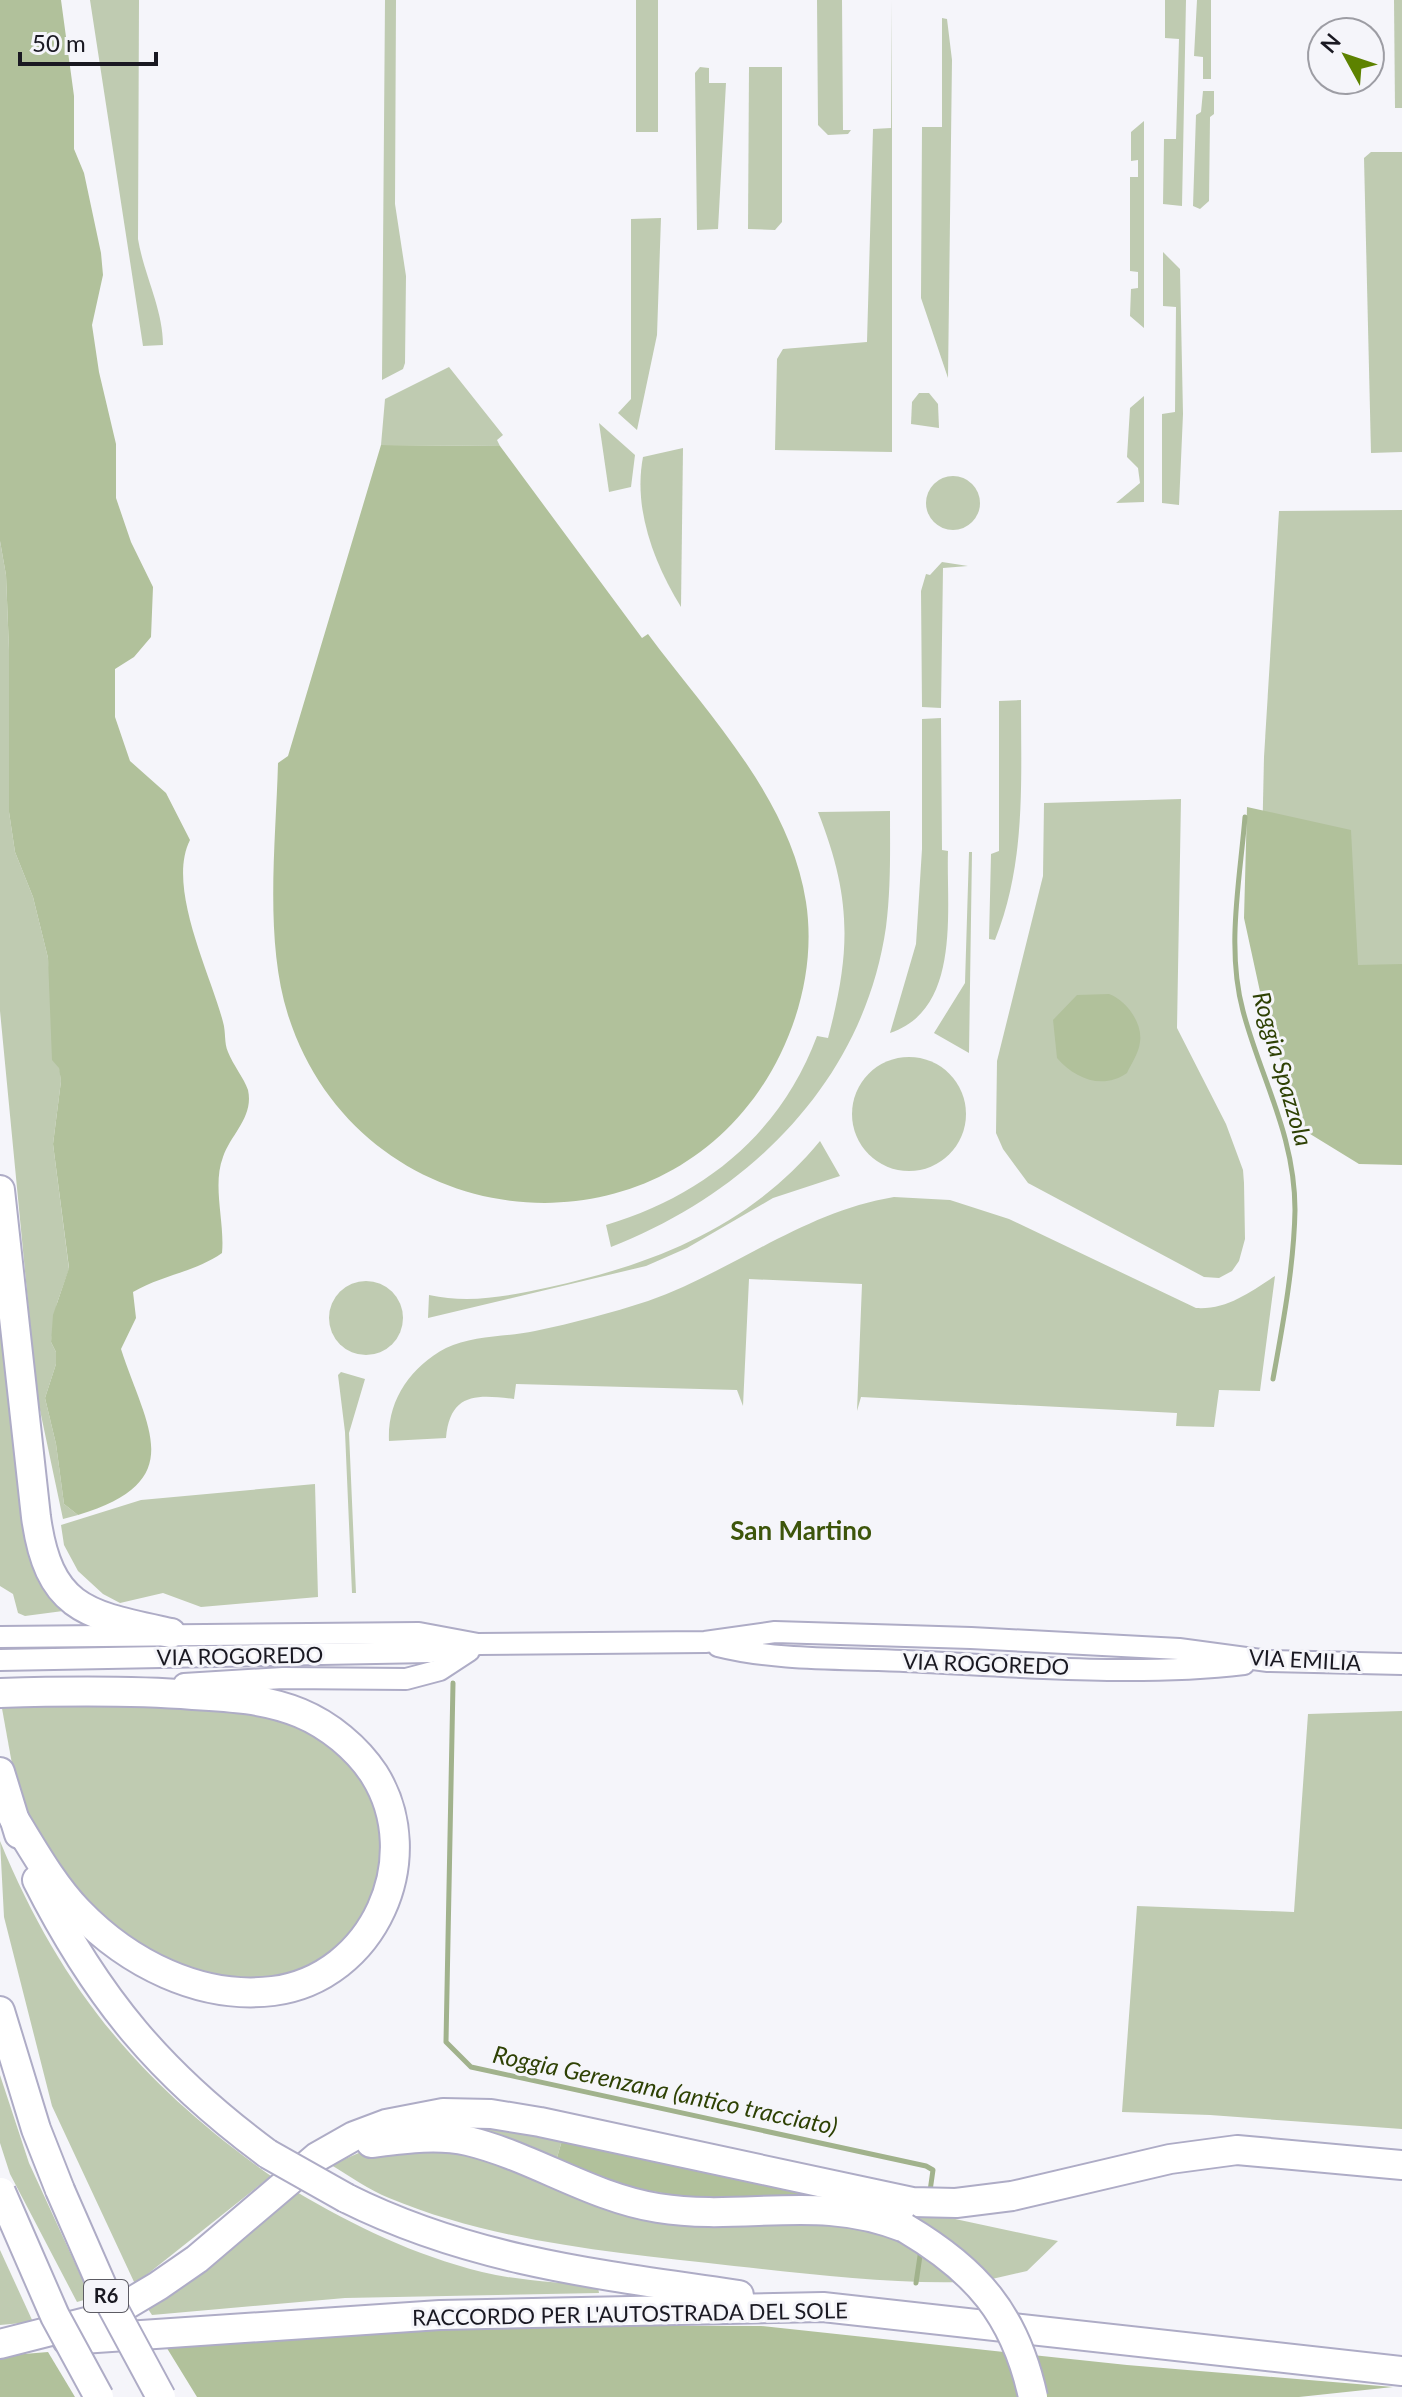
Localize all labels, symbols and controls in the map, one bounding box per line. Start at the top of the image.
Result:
scale bar [20,16,156,66]
north arrow [1306,16,1386,96]
text: 50 m [32,28,86,57]
text: N [1315,28,1346,58]
water label: Roggia Spazzola [1248,988,1319,1149]
district label: San Martino [730,1514,872,1546]
street label: VIA ROGOREDO [156,1641,324,1670]
street label: VIA EMILIA [1248,1643,1362,1676]
street label: VIA ROGOREDO [902,1647,1070,1680]
water label: Roggia Gerenzana (antico tracciato) [490,2039,840,2140]
road number: R6 [84,2280,128,2312]
street label: RACCORDO PER L'AUTOSTRADA DEL SOLE [412,2296,848,2331]

